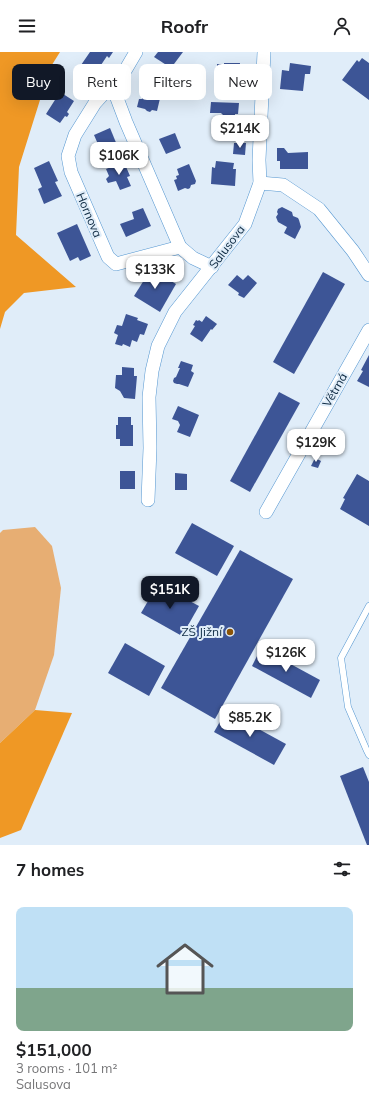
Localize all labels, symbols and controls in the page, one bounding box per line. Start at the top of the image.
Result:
icon: menu [16,15,38,37]
text: Roofr [161,15,208,38]
icon: person [331,15,353,37]
chip: Buy [12,64,65,100]
chip: Rent [73,64,131,100]
chip: Filters [139,64,206,100]
chip: New [214,64,272,100]
pin: $214K [212,115,268,149]
text: $214K [220,120,260,136]
pin: $106K [91,142,147,176]
text: $106K [99,147,139,163]
street label: Hornova [73,190,106,240]
street label: Salusova [205,222,248,271]
pin: $133K [127,256,183,290]
text: $133K [135,261,175,277]
street label: Větrná [319,370,350,410]
pin: $129K [288,429,344,463]
text: $129K [296,434,336,450]
pin: $151K [142,576,198,610]
text: $151K [150,581,190,597]
place label: ZŠ Jižní [181,624,223,639]
marker: ZŠ Jižní [225,627,235,637]
pin: $126K [258,639,314,673]
text: $126K [266,644,306,660]
pin: $85.2K [217,704,283,738]
text: $85.2K [228,709,272,725]
icon: filters [331,858,353,880]
text: 7 homes [16,859,84,880]
icon: home [149,933,221,1005]
text: $151,000 [16,1039,92,1060]
text: 3 rooms · 101 m² [16,1060,117,1076]
text: Salusova [16,1076,71,1092]

